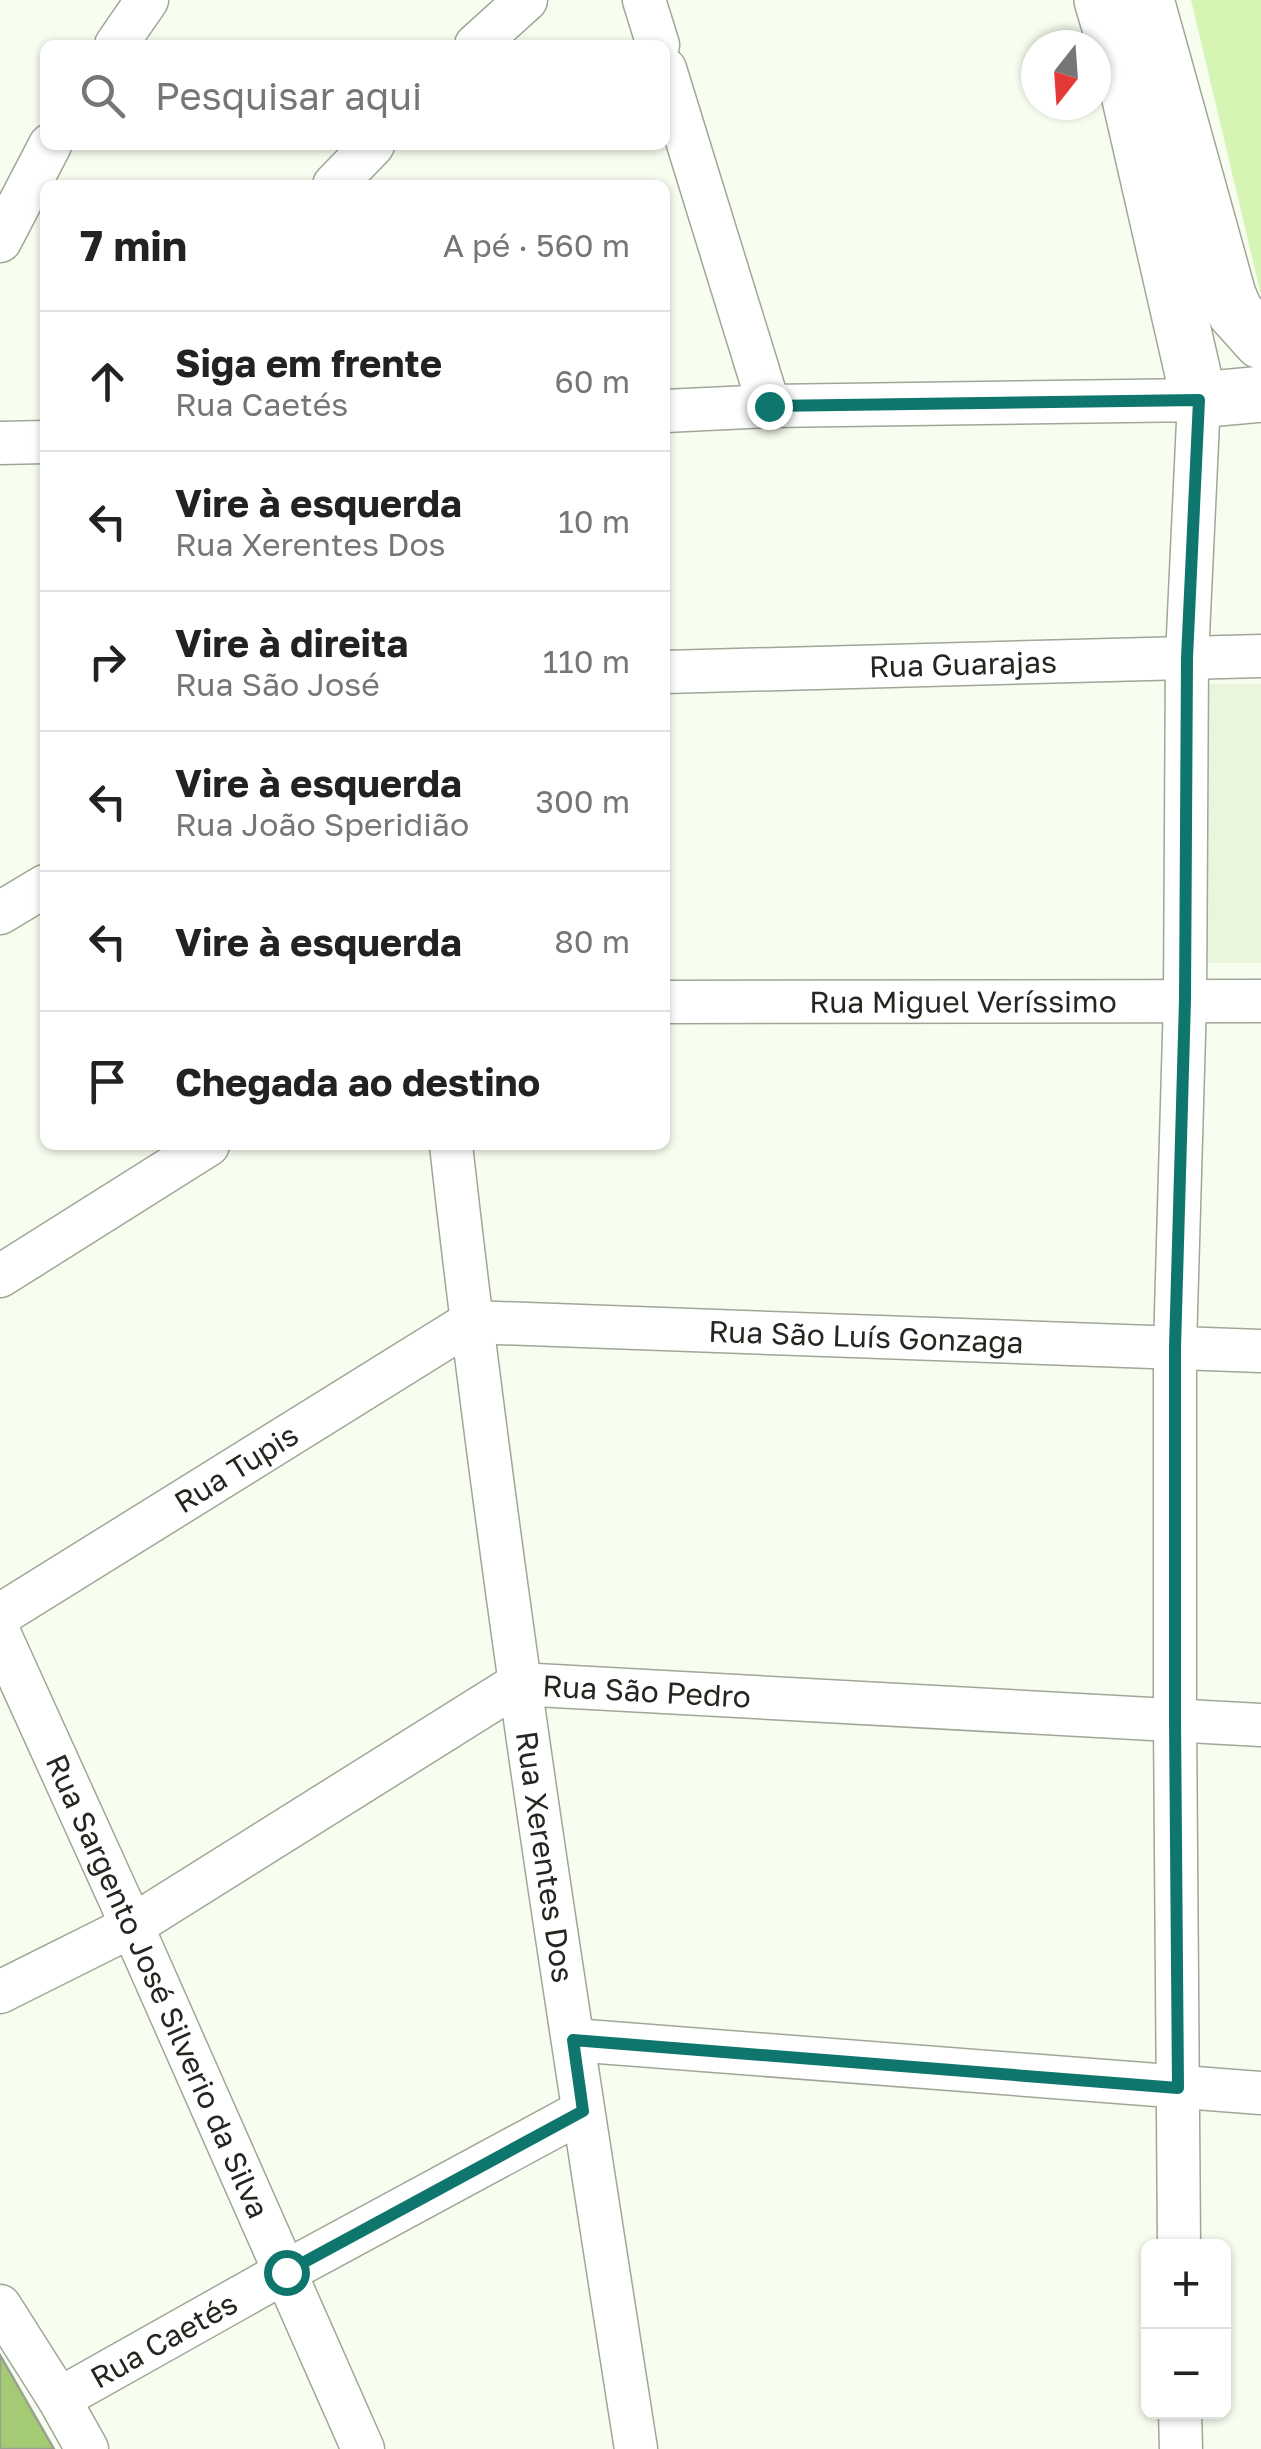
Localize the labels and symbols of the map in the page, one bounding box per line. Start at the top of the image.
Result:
north arrow [1021,30,1111,120]
route end [747,384,793,430]
street label: Rua Guarajas [868,643,1057,685]
street label: Rua Miguel Veríssimo [809,983,1117,1020]
street label: Rua São Luís Gonzaga [708,1313,1024,1360]
street label: Rua Tupis [168,1416,305,1520]
street label: Rua São Pedro [541,1667,752,1715]
street label: Rua Xerentes Dos [509,1729,582,1985]
street label: Rua Sargento José Silverio da Silva [39,1749,277,2224]
route start [264,2250,310,2296]
street label: Rua Caetés [84,2285,243,2396]

